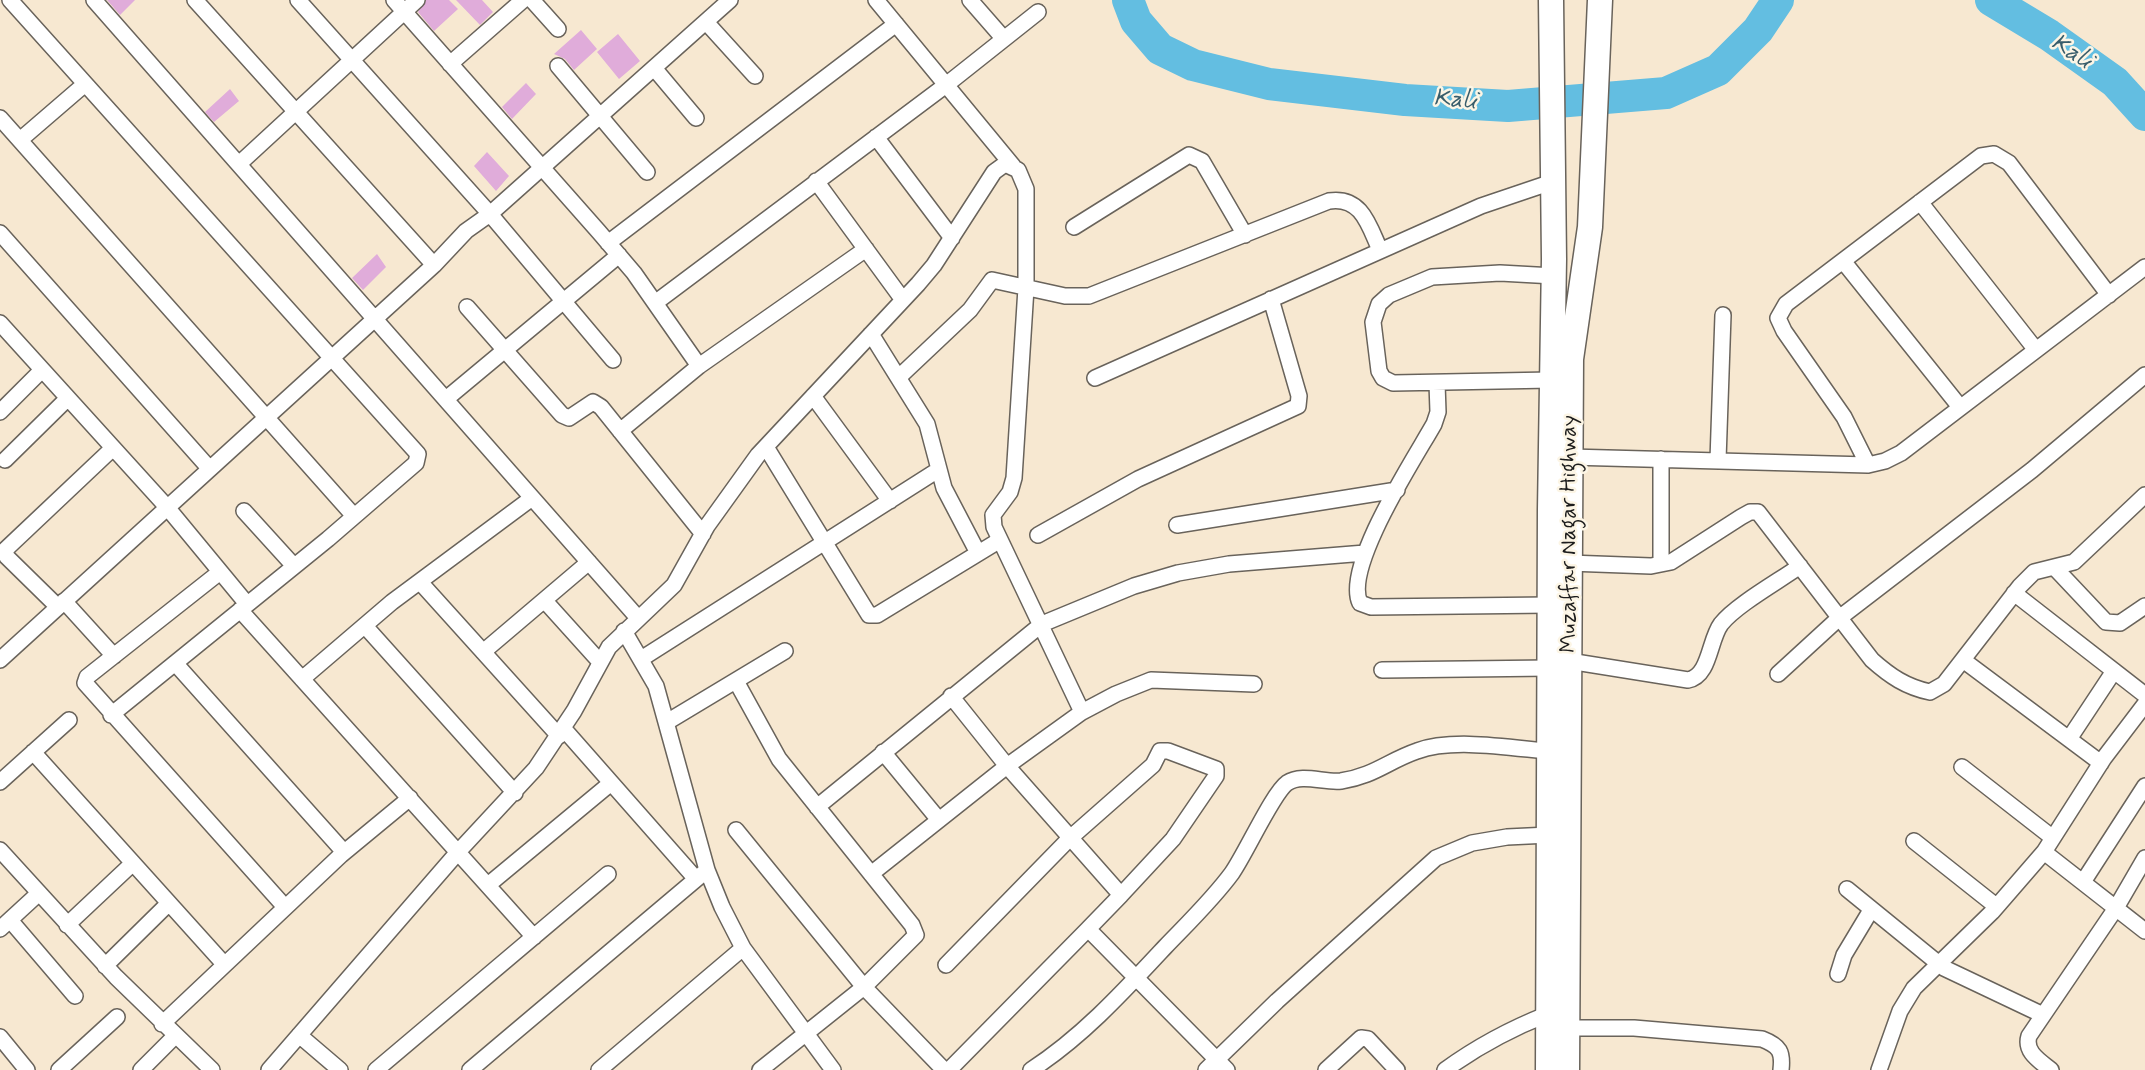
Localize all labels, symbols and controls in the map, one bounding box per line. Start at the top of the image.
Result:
water label: Kali [2045,29,2097,77]
water label: Kali [1432,85,1478,117]
street label: Muzaffar Nagar Highway [1557,415,1583,653]

